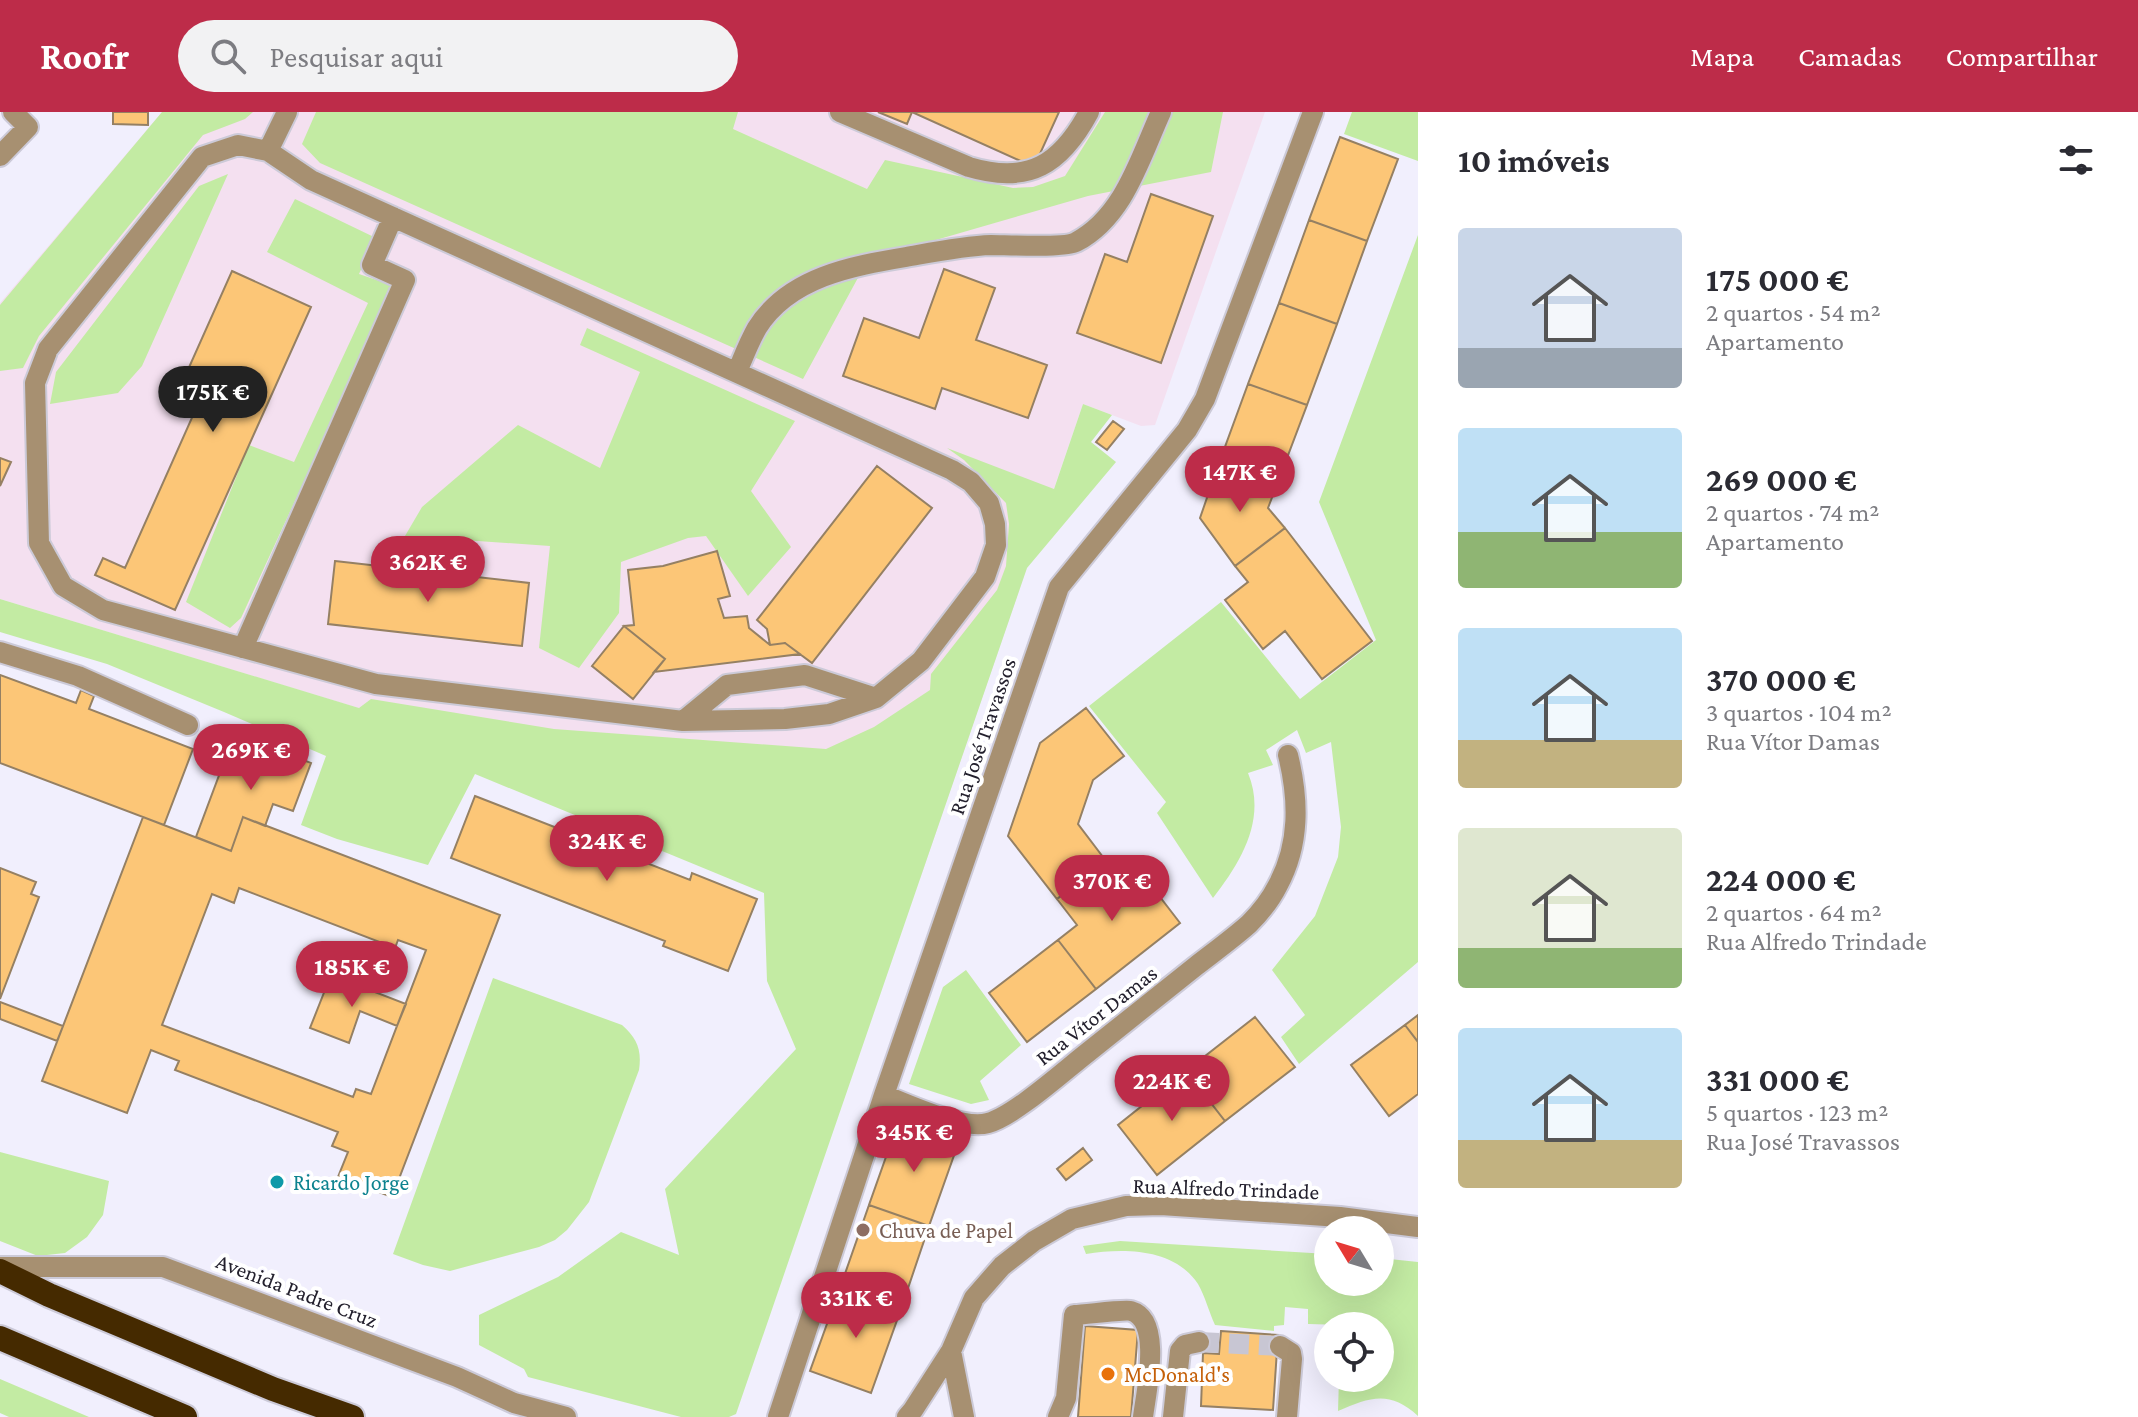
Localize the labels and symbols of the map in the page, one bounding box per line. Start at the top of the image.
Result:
pin: 175K € [148,366,278,434]
pin: 147K € [1175,446,1305,514]
pin: 362K € [363,536,493,604]
street label: Rua José Travassos [944,654,1021,818]
pin: 269K € [186,724,316,792]
pin: 324K € [542,815,672,883]
pin: 370K € [1047,855,1177,923]
pin: 185K € [287,941,417,1009]
street label: Rua Vítor Damas [1031,960,1162,1071]
pin: 224K € [1107,1055,1237,1123]
pin: 345K € [849,1106,979,1174]
place label: Ricardo Jorge [293,1170,409,1195]
marker: Ricardo Jorge [268,1173,286,1191]
street label: Rua Alfredo Trindade [1132,1173,1320,1204]
north arrow [1314,1216,1394,1296]
place label: Chuva de Papel [879,1218,1013,1243]
marker: Chuva de Papel [854,1221,872,1239]
street label: Avenida Padre Cruz [213,1248,381,1333]
pin: 331K € [791,1272,921,1340]
place label: McDonald's [1124,1362,1230,1387]
marker: McDonald's [1099,1365,1117,1383]

